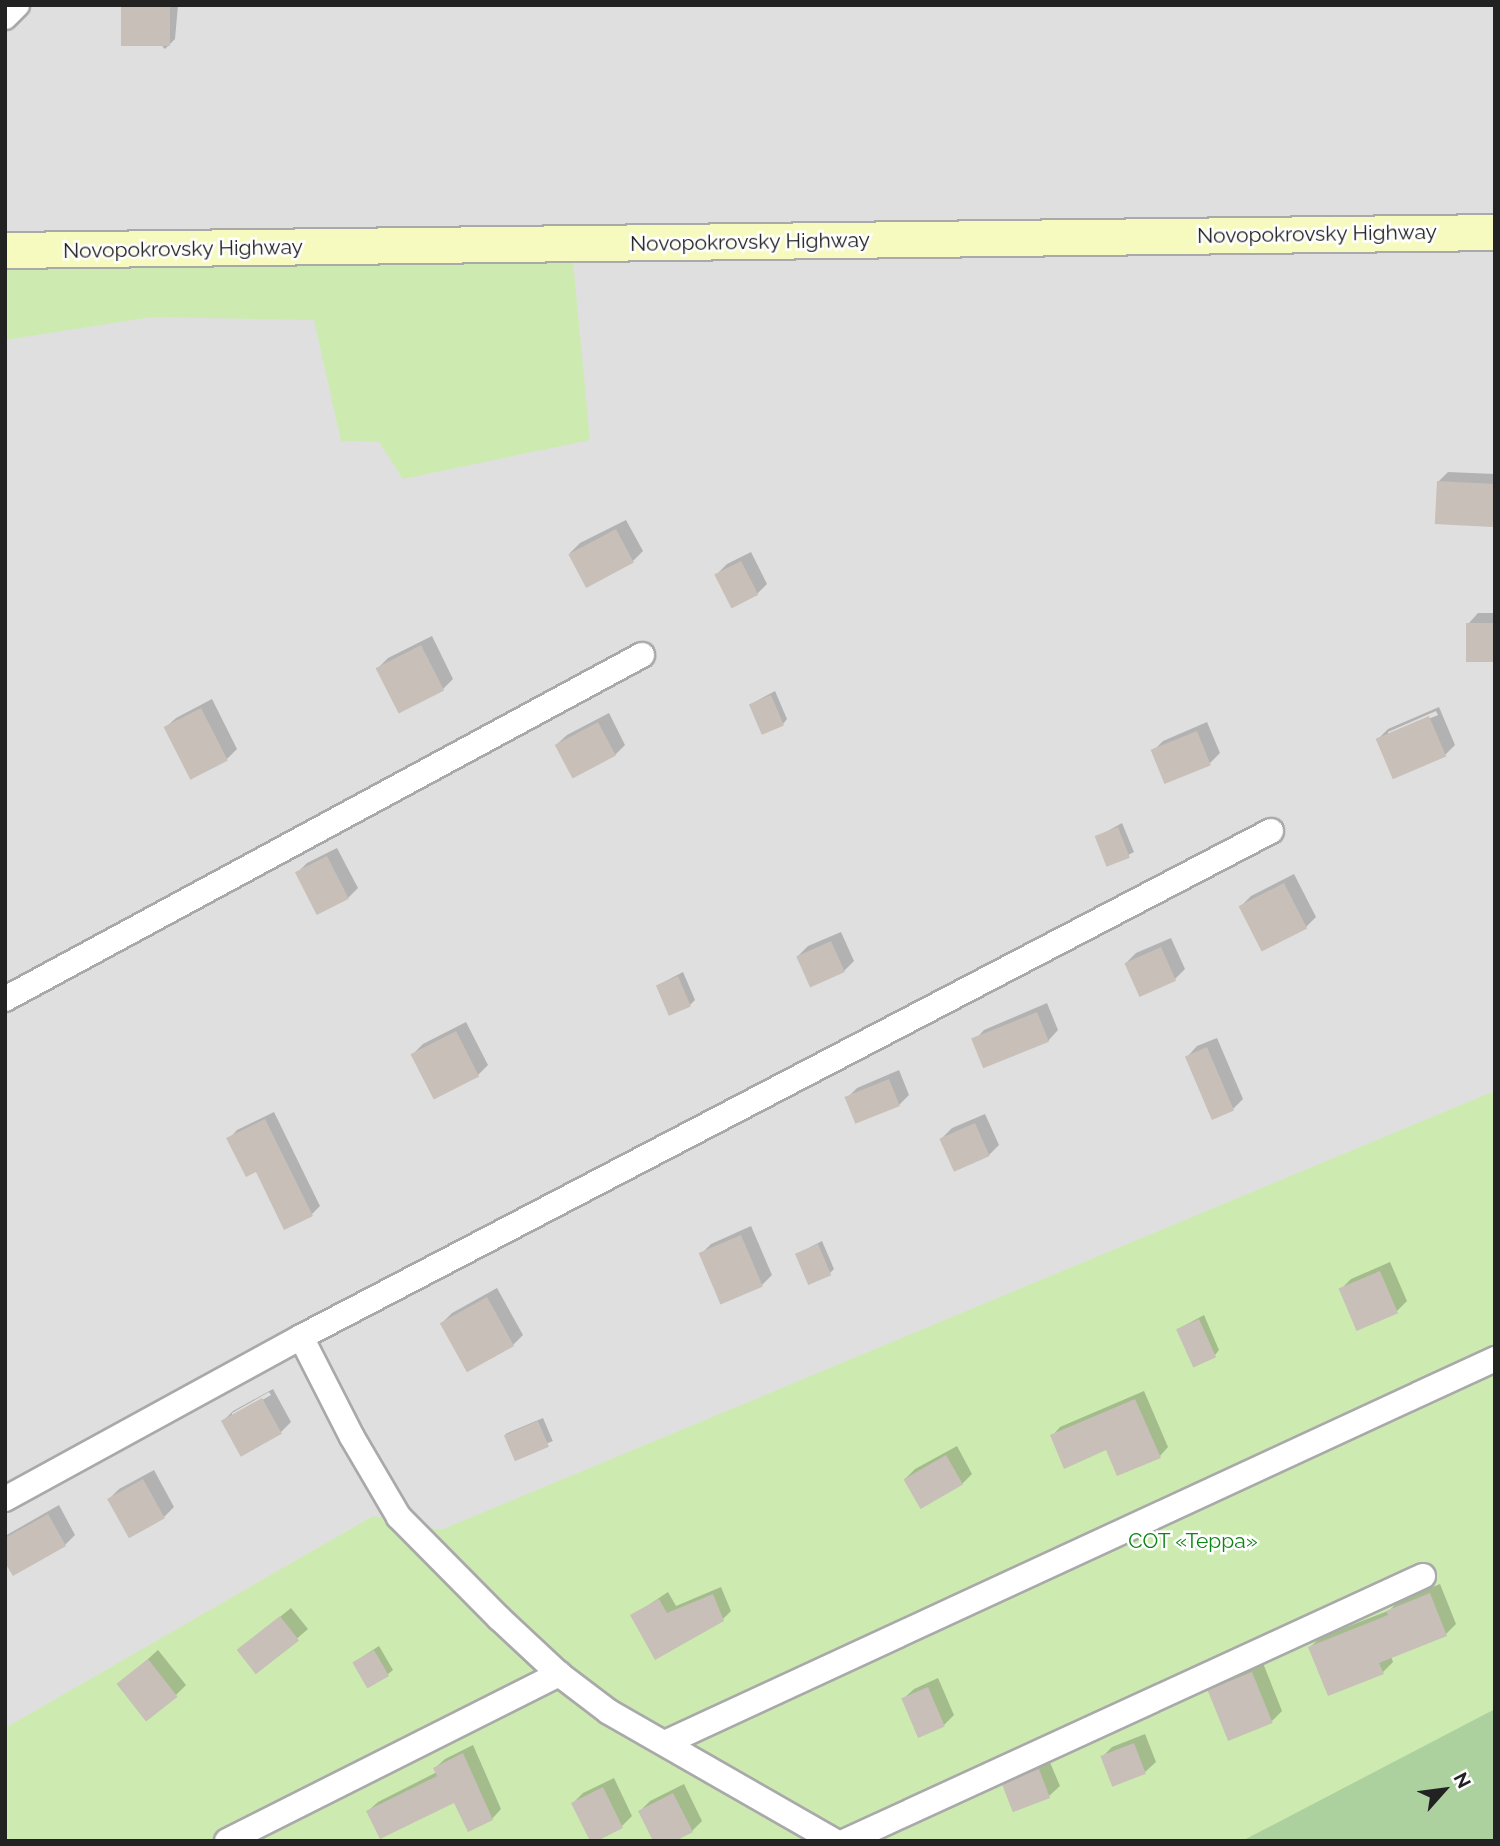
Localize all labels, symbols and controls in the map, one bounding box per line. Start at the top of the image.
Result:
street label: Novopokrovsky Highway [1197,219,1437,249]
street label: Novopokrovsky Highway [630,227,870,257]
street label: Novopokrovsky Highway [63,234,303,264]
park label: СОТ «Терра» [1128,1528,1258,1554]
north arrow [1409,1755,1479,1825]
text: N [1449,1769,1476,1792]

